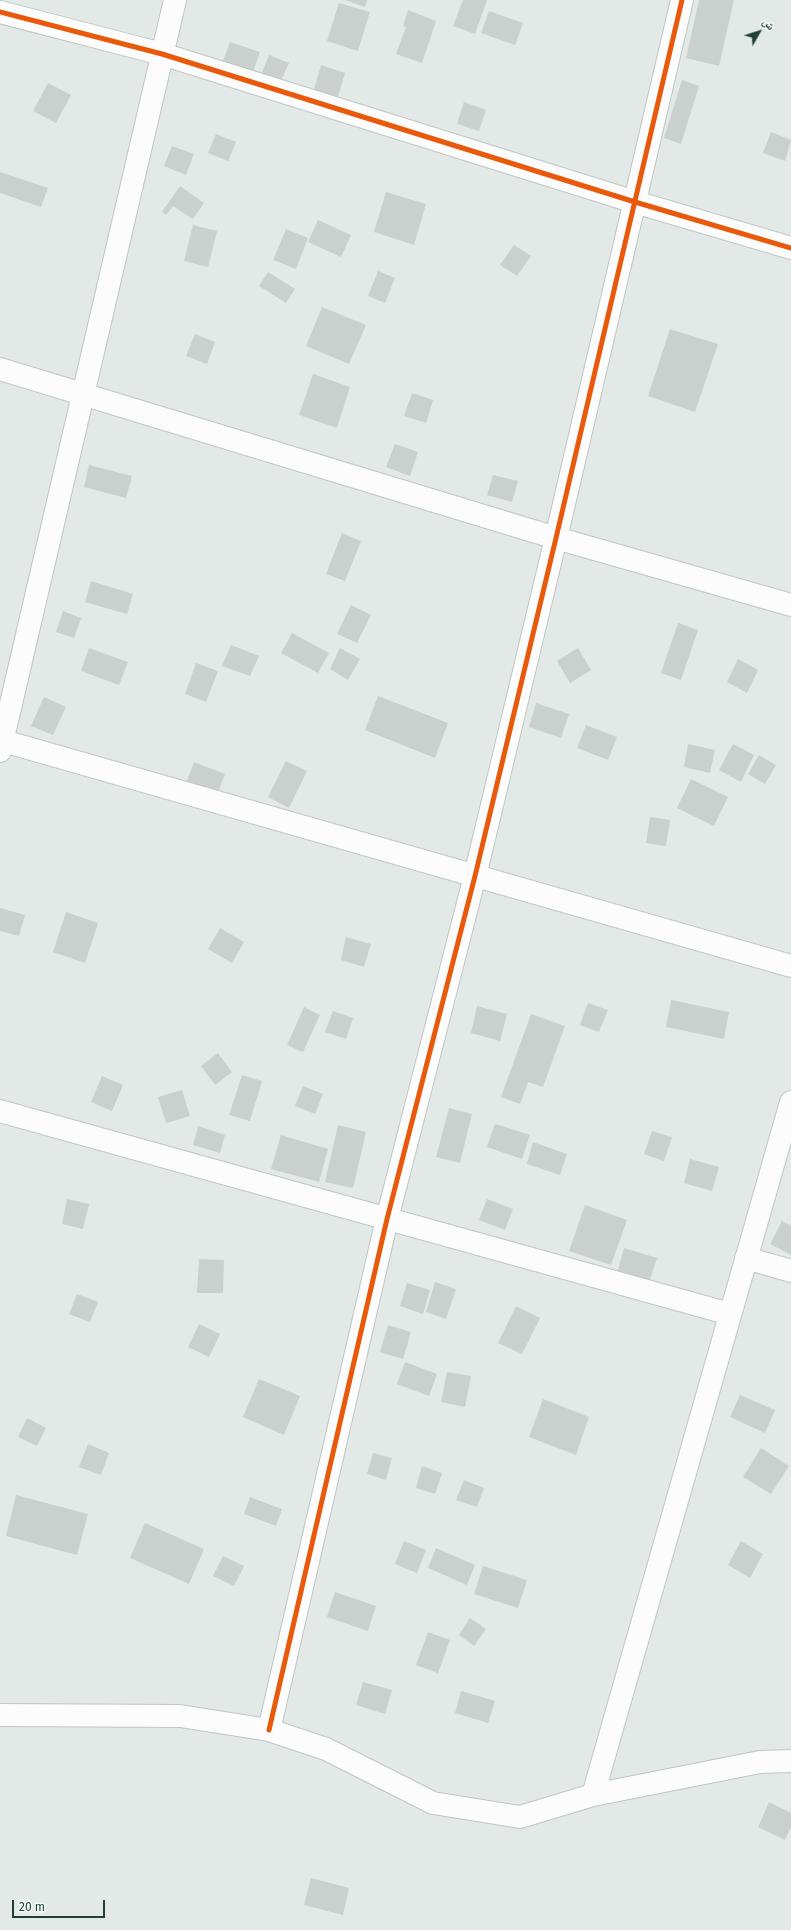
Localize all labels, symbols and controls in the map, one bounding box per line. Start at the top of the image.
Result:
north arrow [739,12,779,52]
text: ش [760,16,777,33]
scale bar [14,1892,107,1918]
text: 20 m [19,1900,45,1914]

